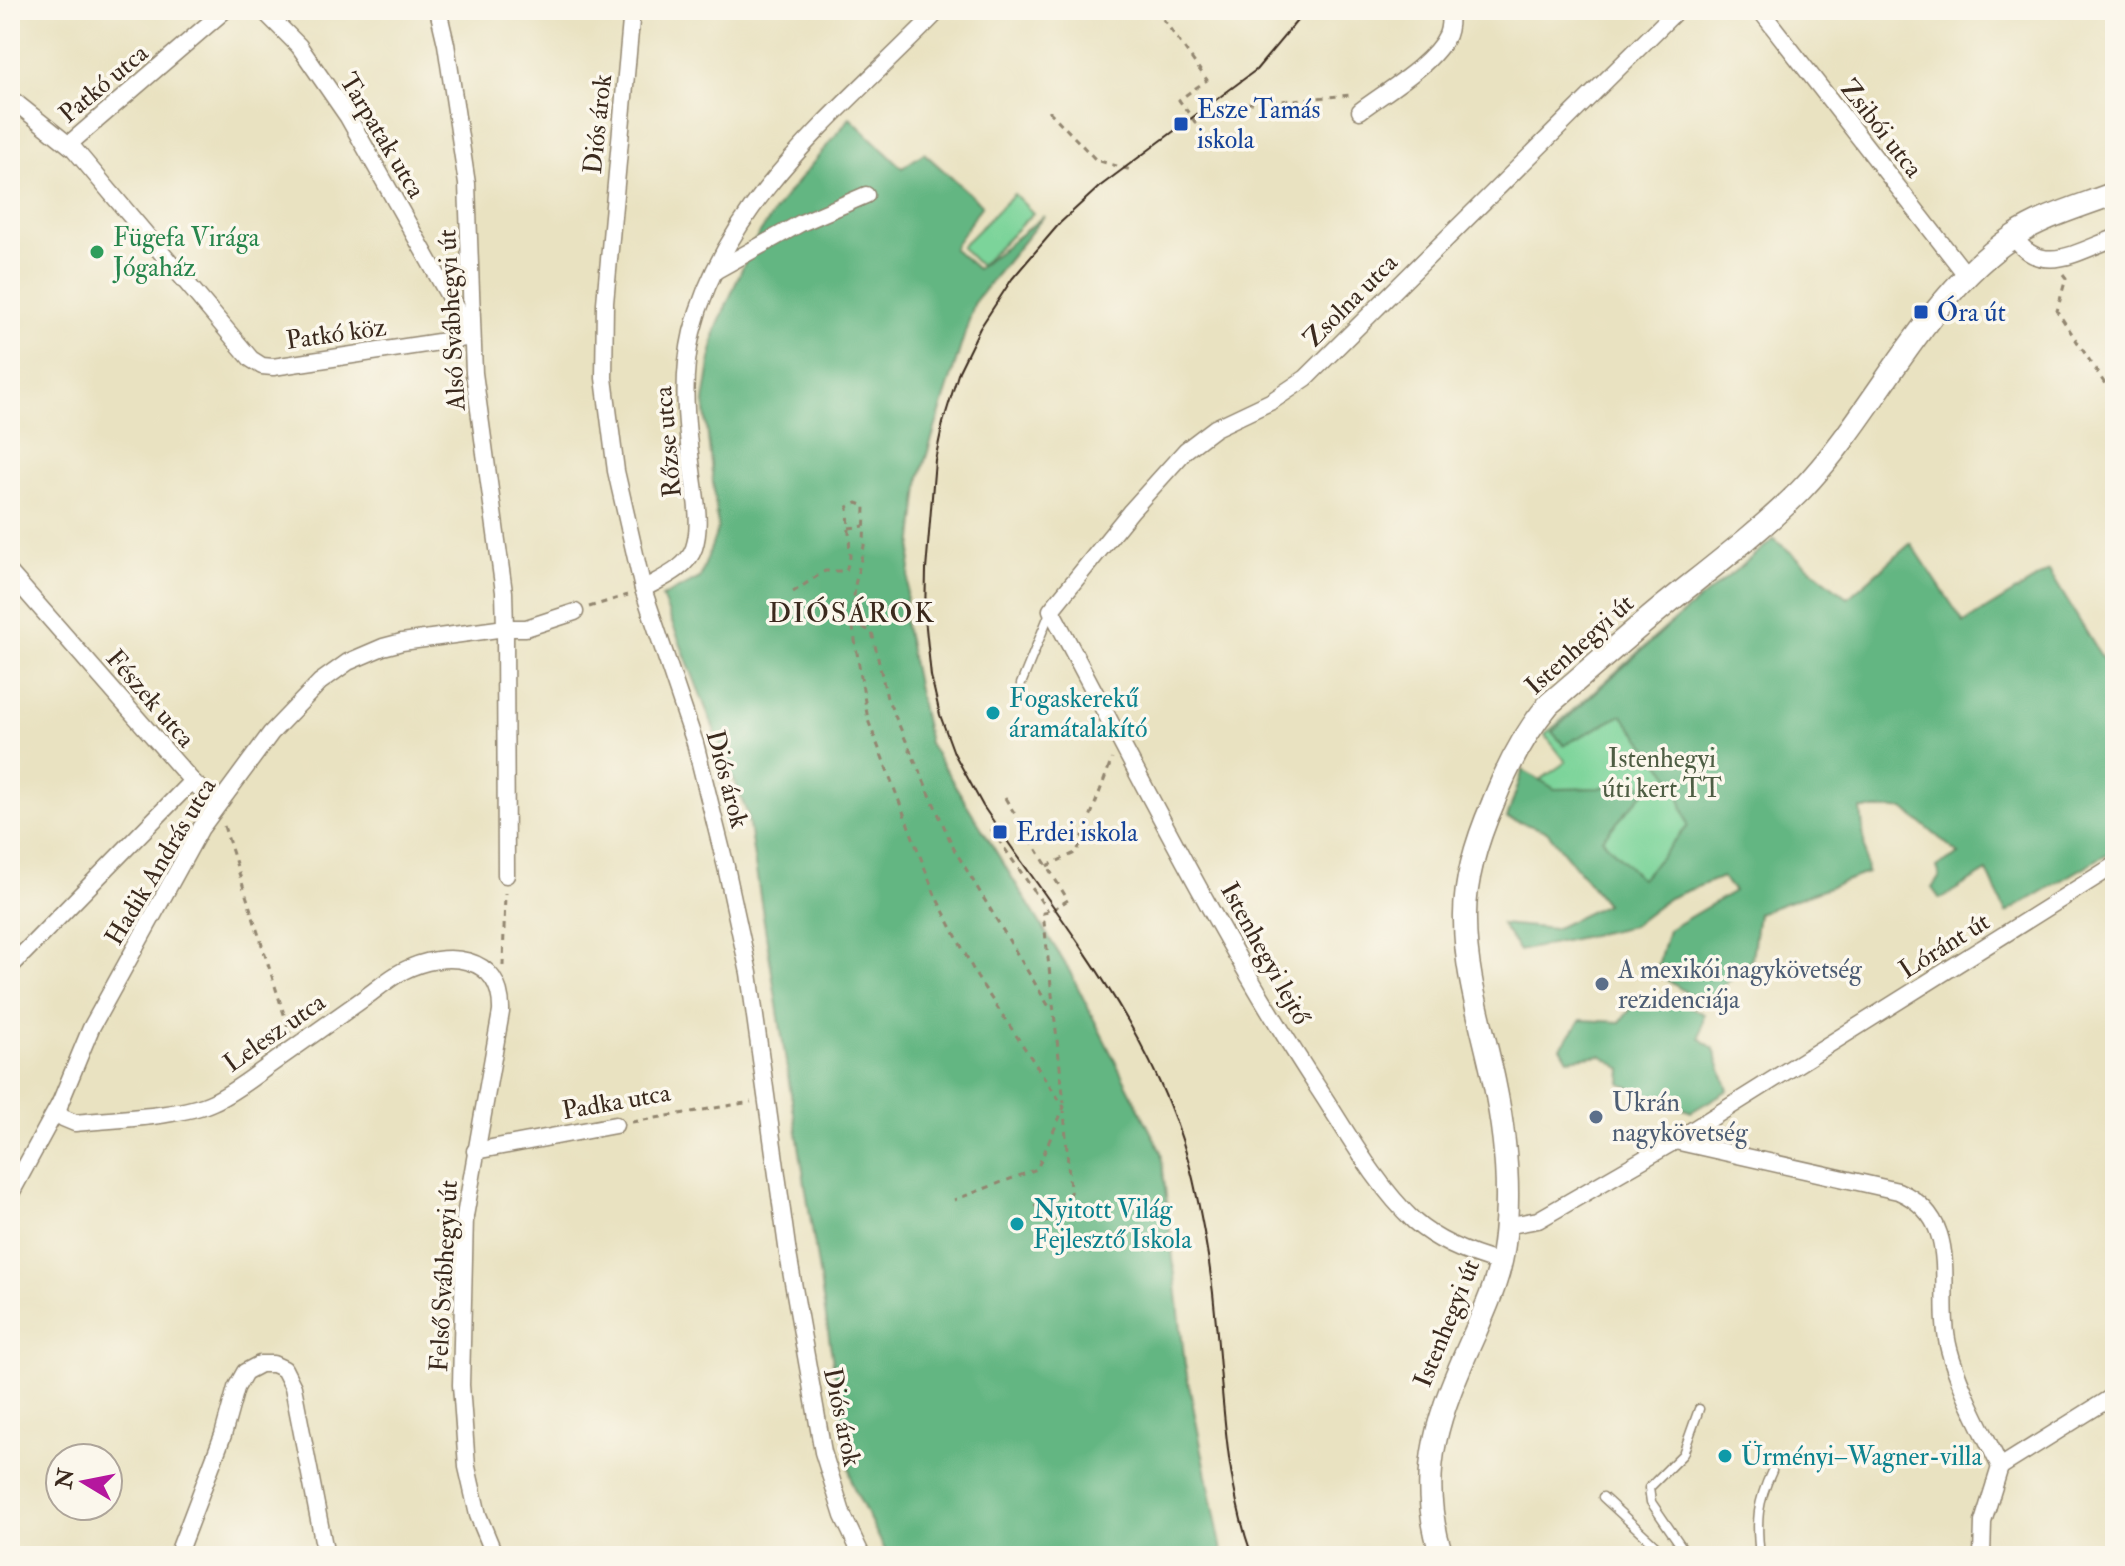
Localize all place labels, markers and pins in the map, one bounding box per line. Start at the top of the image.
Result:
place label: Esze Tamás iskola [1197,94,1321,156]
marker: Esze Tamás iskola [1172,115,1190,133]
place label: Fügefa Virága Jógaház [112,222,260,284]
marker: Fügefa Virága Jógaház [88,243,106,261]
place label: Óra út [1937,295,2006,329]
marker: Óra út [1912,303,1930,321]
place label: Fogaskerekű áramátalakító [1009,683,1147,745]
marker: Fogaskerekű áramátalakító [984,704,1002,722]
place label: Erdei iskola [1016,817,1138,849]
marker: Erdei iskola [991,823,1009,841]
place label: A mexikói nagykövetség rezidenciája [1617,954,1863,1016]
marker: A mexikói nagykövetség rezidenciája [1593,975,1611,993]
place label: Ukrán nagykövetség [1612,1087,1749,1149]
marker: Ukrán nagykövetség [1587,1108,1605,1126]
place label: Nyitott Világ Fejlesztő Iskola [1033,1194,1192,1256]
marker: Nyitott Világ Fejlesztő Iskola [1008,1215,1026,1233]
place label: Ürményi–Wagner-villa [1741,1440,1982,1473]
marker: Ürményi–Wagner-villa [1716,1447,1734,1465]

